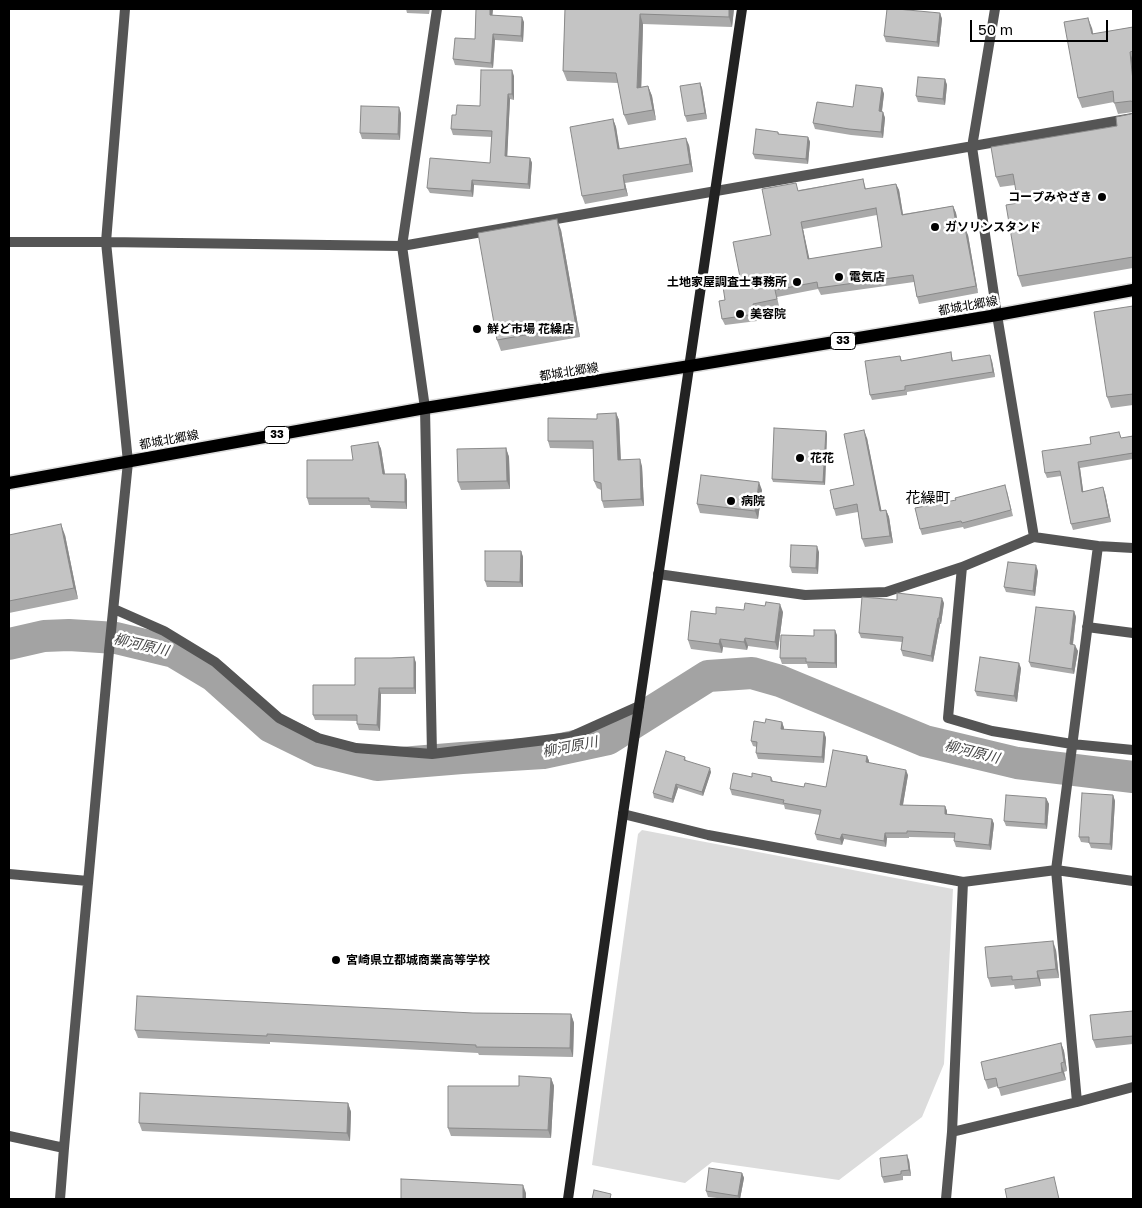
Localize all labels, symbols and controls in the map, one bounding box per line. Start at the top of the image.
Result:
scale bar [972,10,1110,42]
text: 50 m [978,20,1013,38]
place label: コープみやざき [1008,190,1092,204]
marker: コープみやざき [1096,191,1108,203]
place label: ガソリンスタンド [945,220,1041,234]
marker: ガソリンスタンド [929,221,941,233]
place label: 電気店 [849,270,885,284]
marker: 電気店 [833,271,845,283]
place label: 土地家屋調査士事務所 [667,275,787,289]
marker: 土地家屋調査士事務所 [791,276,803,288]
street label: 都城北郷線 [937,294,999,318]
place label: 美容院 [750,307,786,321]
marker: 美容院 [734,308,746,320]
place label: 鮮ど市場 花繰店 [487,322,574,336]
marker: 鮮ど市場 花繰店 [471,323,483,335]
road number: 33 [830,332,856,350]
street label: 都城北郷線 [538,360,600,384]
road number: 33 [264,426,290,444]
street label: 都城北郷線 [138,428,200,452]
place label: 花花 [810,451,834,465]
marker: 花花 [794,452,806,464]
district label: 花繰町 [906,489,950,507]
place label: 病院 [741,494,765,508]
marker: 病院 [725,495,737,507]
water label: 柳河原川 [112,631,170,659]
water label: 柳河原川 [541,733,599,761]
water label: 柳河原川 [943,737,1001,767]
place label: 宮崎県立都城商業高等学校 [346,953,490,967]
marker: 宮崎県立都城商業高等学校 [330,954,342,966]

